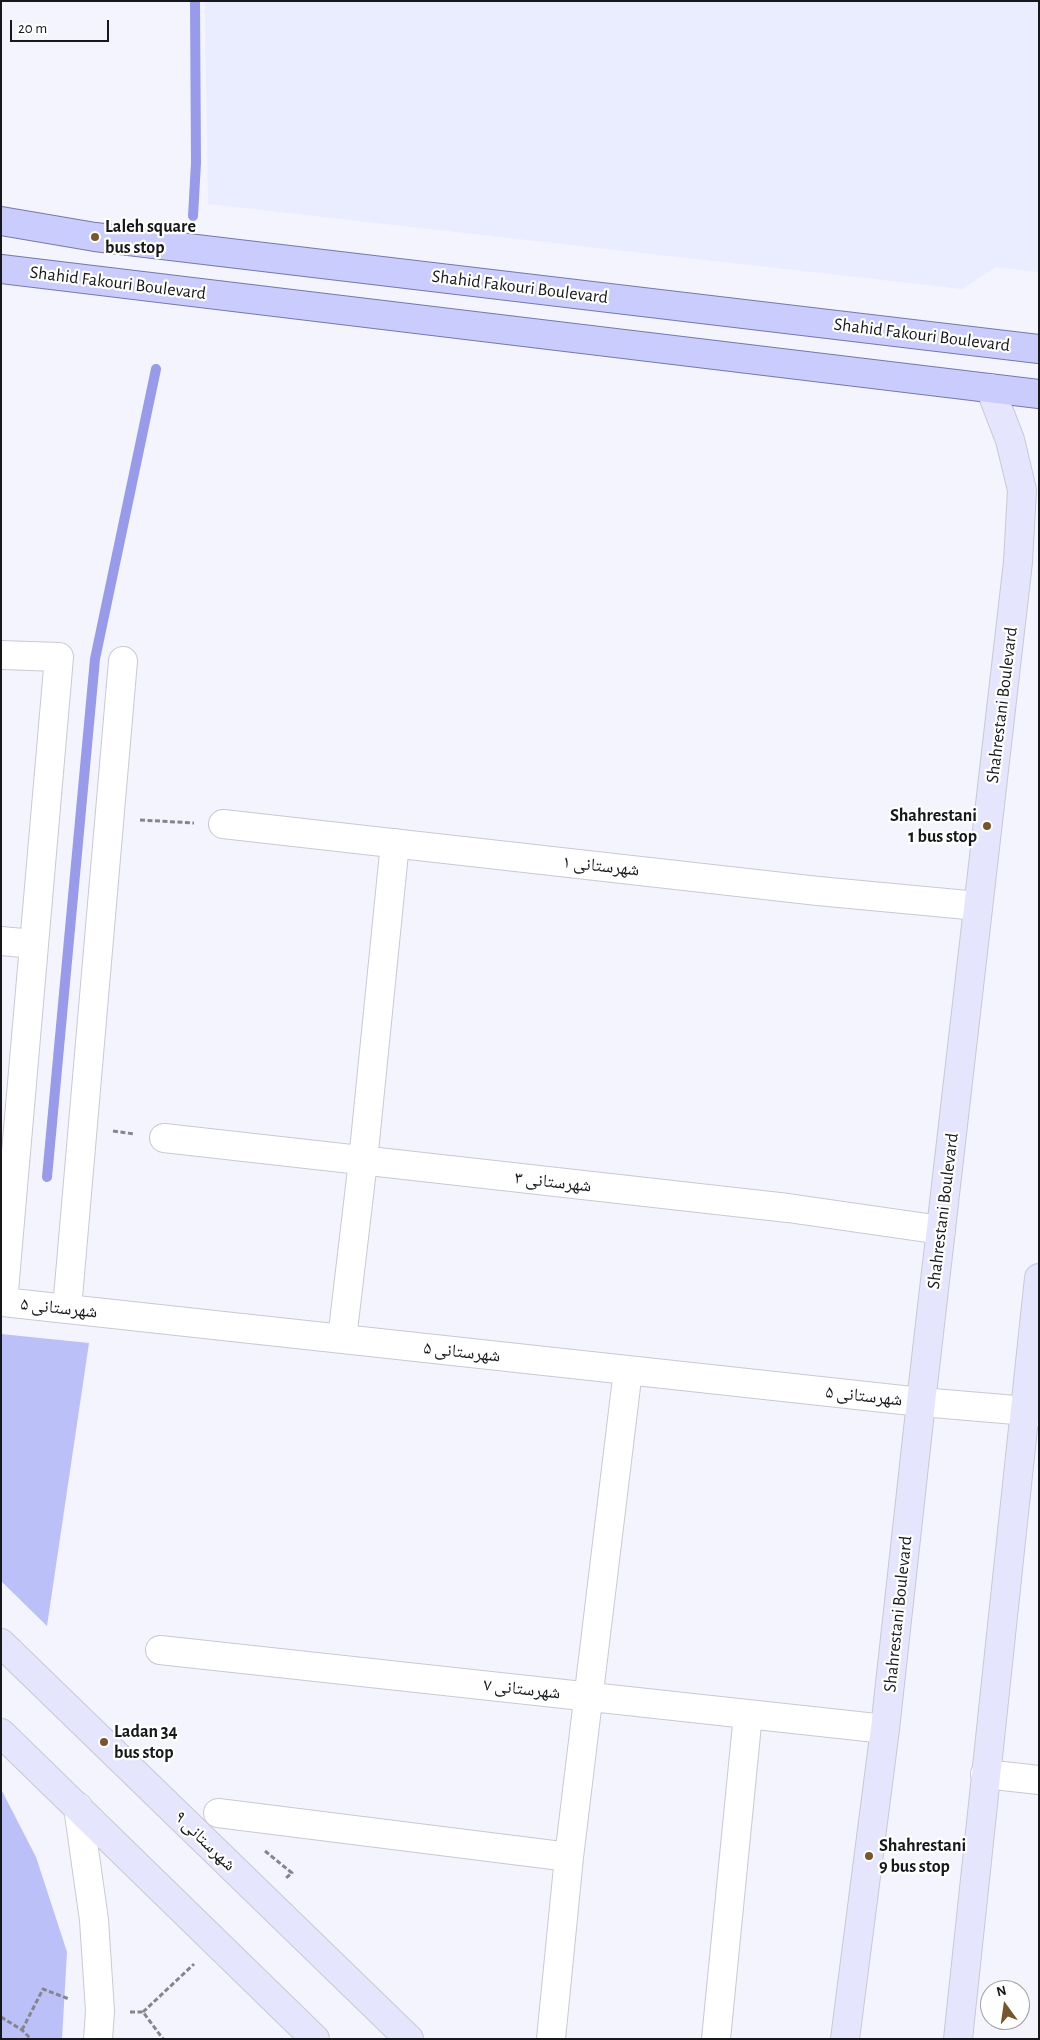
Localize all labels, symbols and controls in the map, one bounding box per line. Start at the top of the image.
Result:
scale bar [12,10,111,42]
text: 20 m [18,21,47,36]
place label: Laleh square bus stop [105,216,196,258]
marker: Laleh square bus stop [89,231,101,243]
street label: Shahid Fakouri Boulevard [29,261,207,305]
street label: Shahid Fakouri Boulevard [431,265,609,309]
street label: Shahid Fakouri Boulevard [833,313,1011,357]
street label: Shahrestani Boulevard [982,626,1022,784]
place label: Shahrestani 1 bus stop [890,805,977,848]
marker: Shahrestani 1 bus stop [981,820,993,832]
street label: شهرستانی ۱ [561,851,641,881]
street label: Shahrestani Boulevard [923,1132,963,1290]
street label: شهرستانی ۳ [513,1167,593,1197]
street label: شهرستانی ۵ [19,1293,99,1323]
street label: شهرستانی ۵ [422,1337,502,1367]
street label: شهرستانی ۵ [824,1381,904,1411]
street label: Shahrestani Boulevard [879,1535,917,1693]
street label: شهرستانی ۷ [482,1674,562,1704]
place label: Ladan 34 bus stop [114,1721,178,1764]
marker: Ladan 34 bus stop [98,1736,110,1748]
street label: شهرستانی ۹ [170,1806,240,1876]
place label: Shahrestani 9 bus stop [879,1835,966,1878]
marker: Shahrestani 9 bus stop [863,1850,875,1862]
north arrow [980,1980,1030,2030]
text: N [995,1983,1008,1999]

